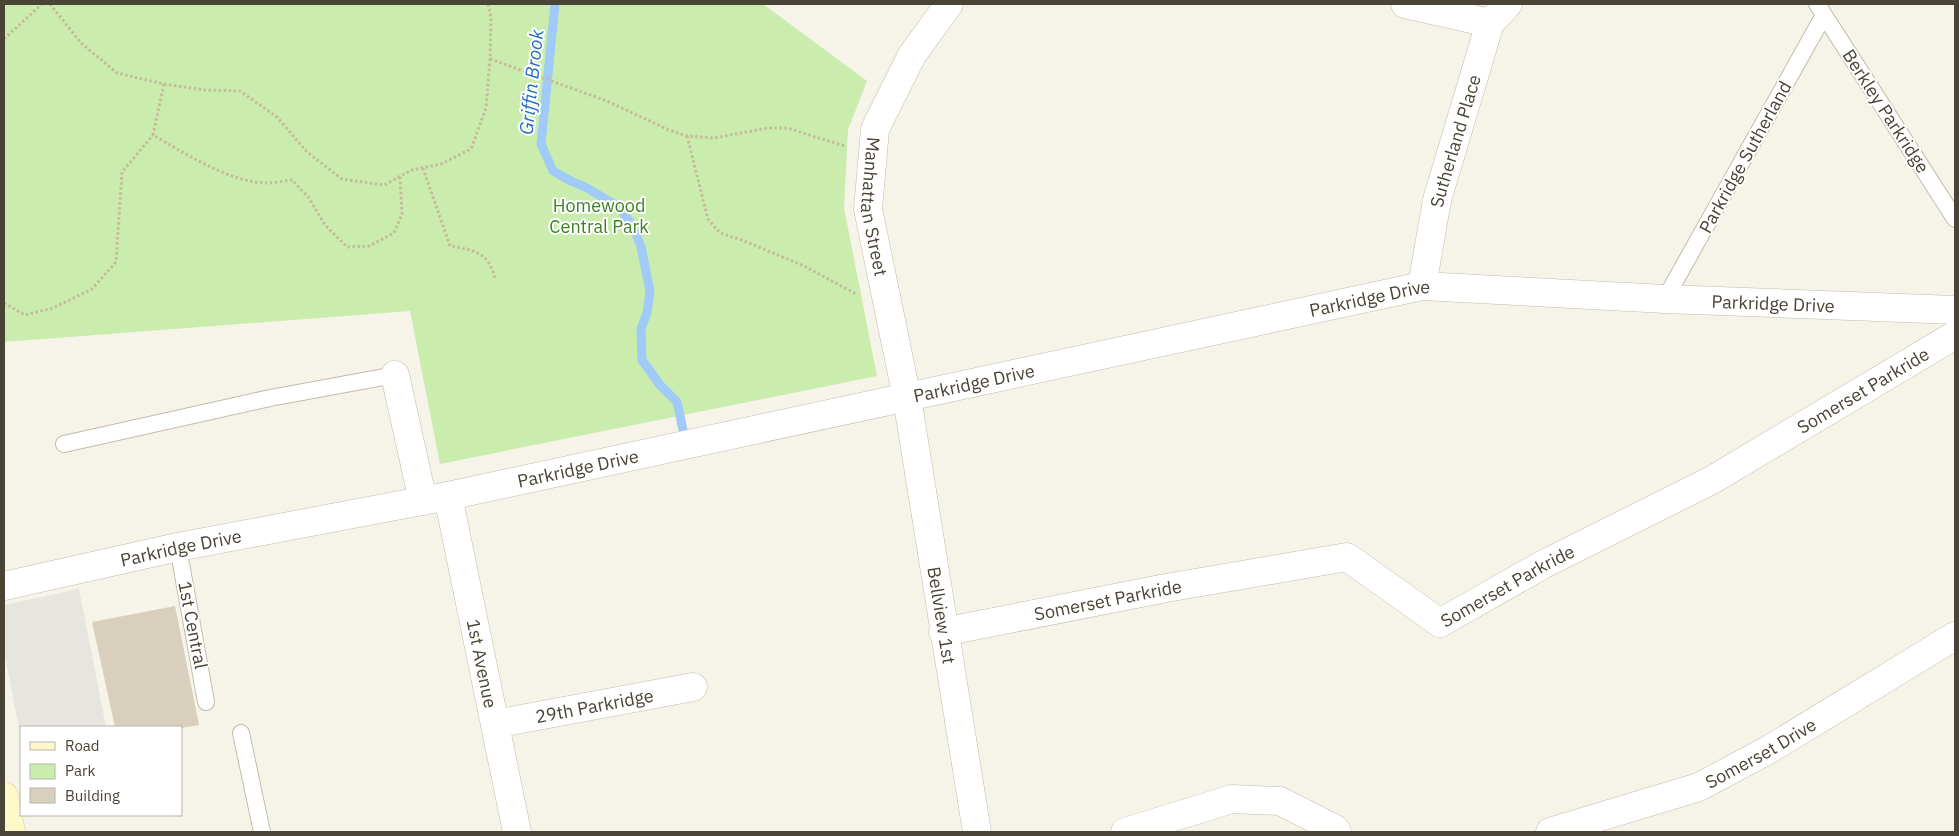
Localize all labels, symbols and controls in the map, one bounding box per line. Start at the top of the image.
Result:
water label: Griffin Brook [514,27,549,136]
street label: Berkley Parkridge [1837,45,1935,177]
street label: Sutherland Place [1424,72,1485,209]
street label: Parkridge Sutherland [1694,77,1796,237]
street label: Manhattan Street [856,136,893,278]
park label: Homewood Central Park [549,194,649,238]
street label: Parkridge Drive [1307,274,1431,322]
street label: Parkridge Drive [1711,289,1835,317]
street label: Somerset Parkride [1793,342,1933,438]
street label: Parkridge Drive [911,358,1037,407]
street label: Parkridge Drive [515,444,641,492]
street label: Parkridge Drive [118,524,243,571]
street label: Somerset Parkride [1436,539,1578,632]
street label: Bellview 1st [923,565,961,665]
street label: Somerset Parkride [1032,574,1184,625]
street label: 1st Central [173,579,213,671]
street label: 1st Avenue [462,617,503,710]
street label: 29th Parkridge [533,683,655,728]
street label: Somerset Drive [1701,712,1820,793]
legend [20,726,182,816]
text: Road [65,736,100,755]
text: Park [65,761,95,780]
text: Building [65,786,120,805]

